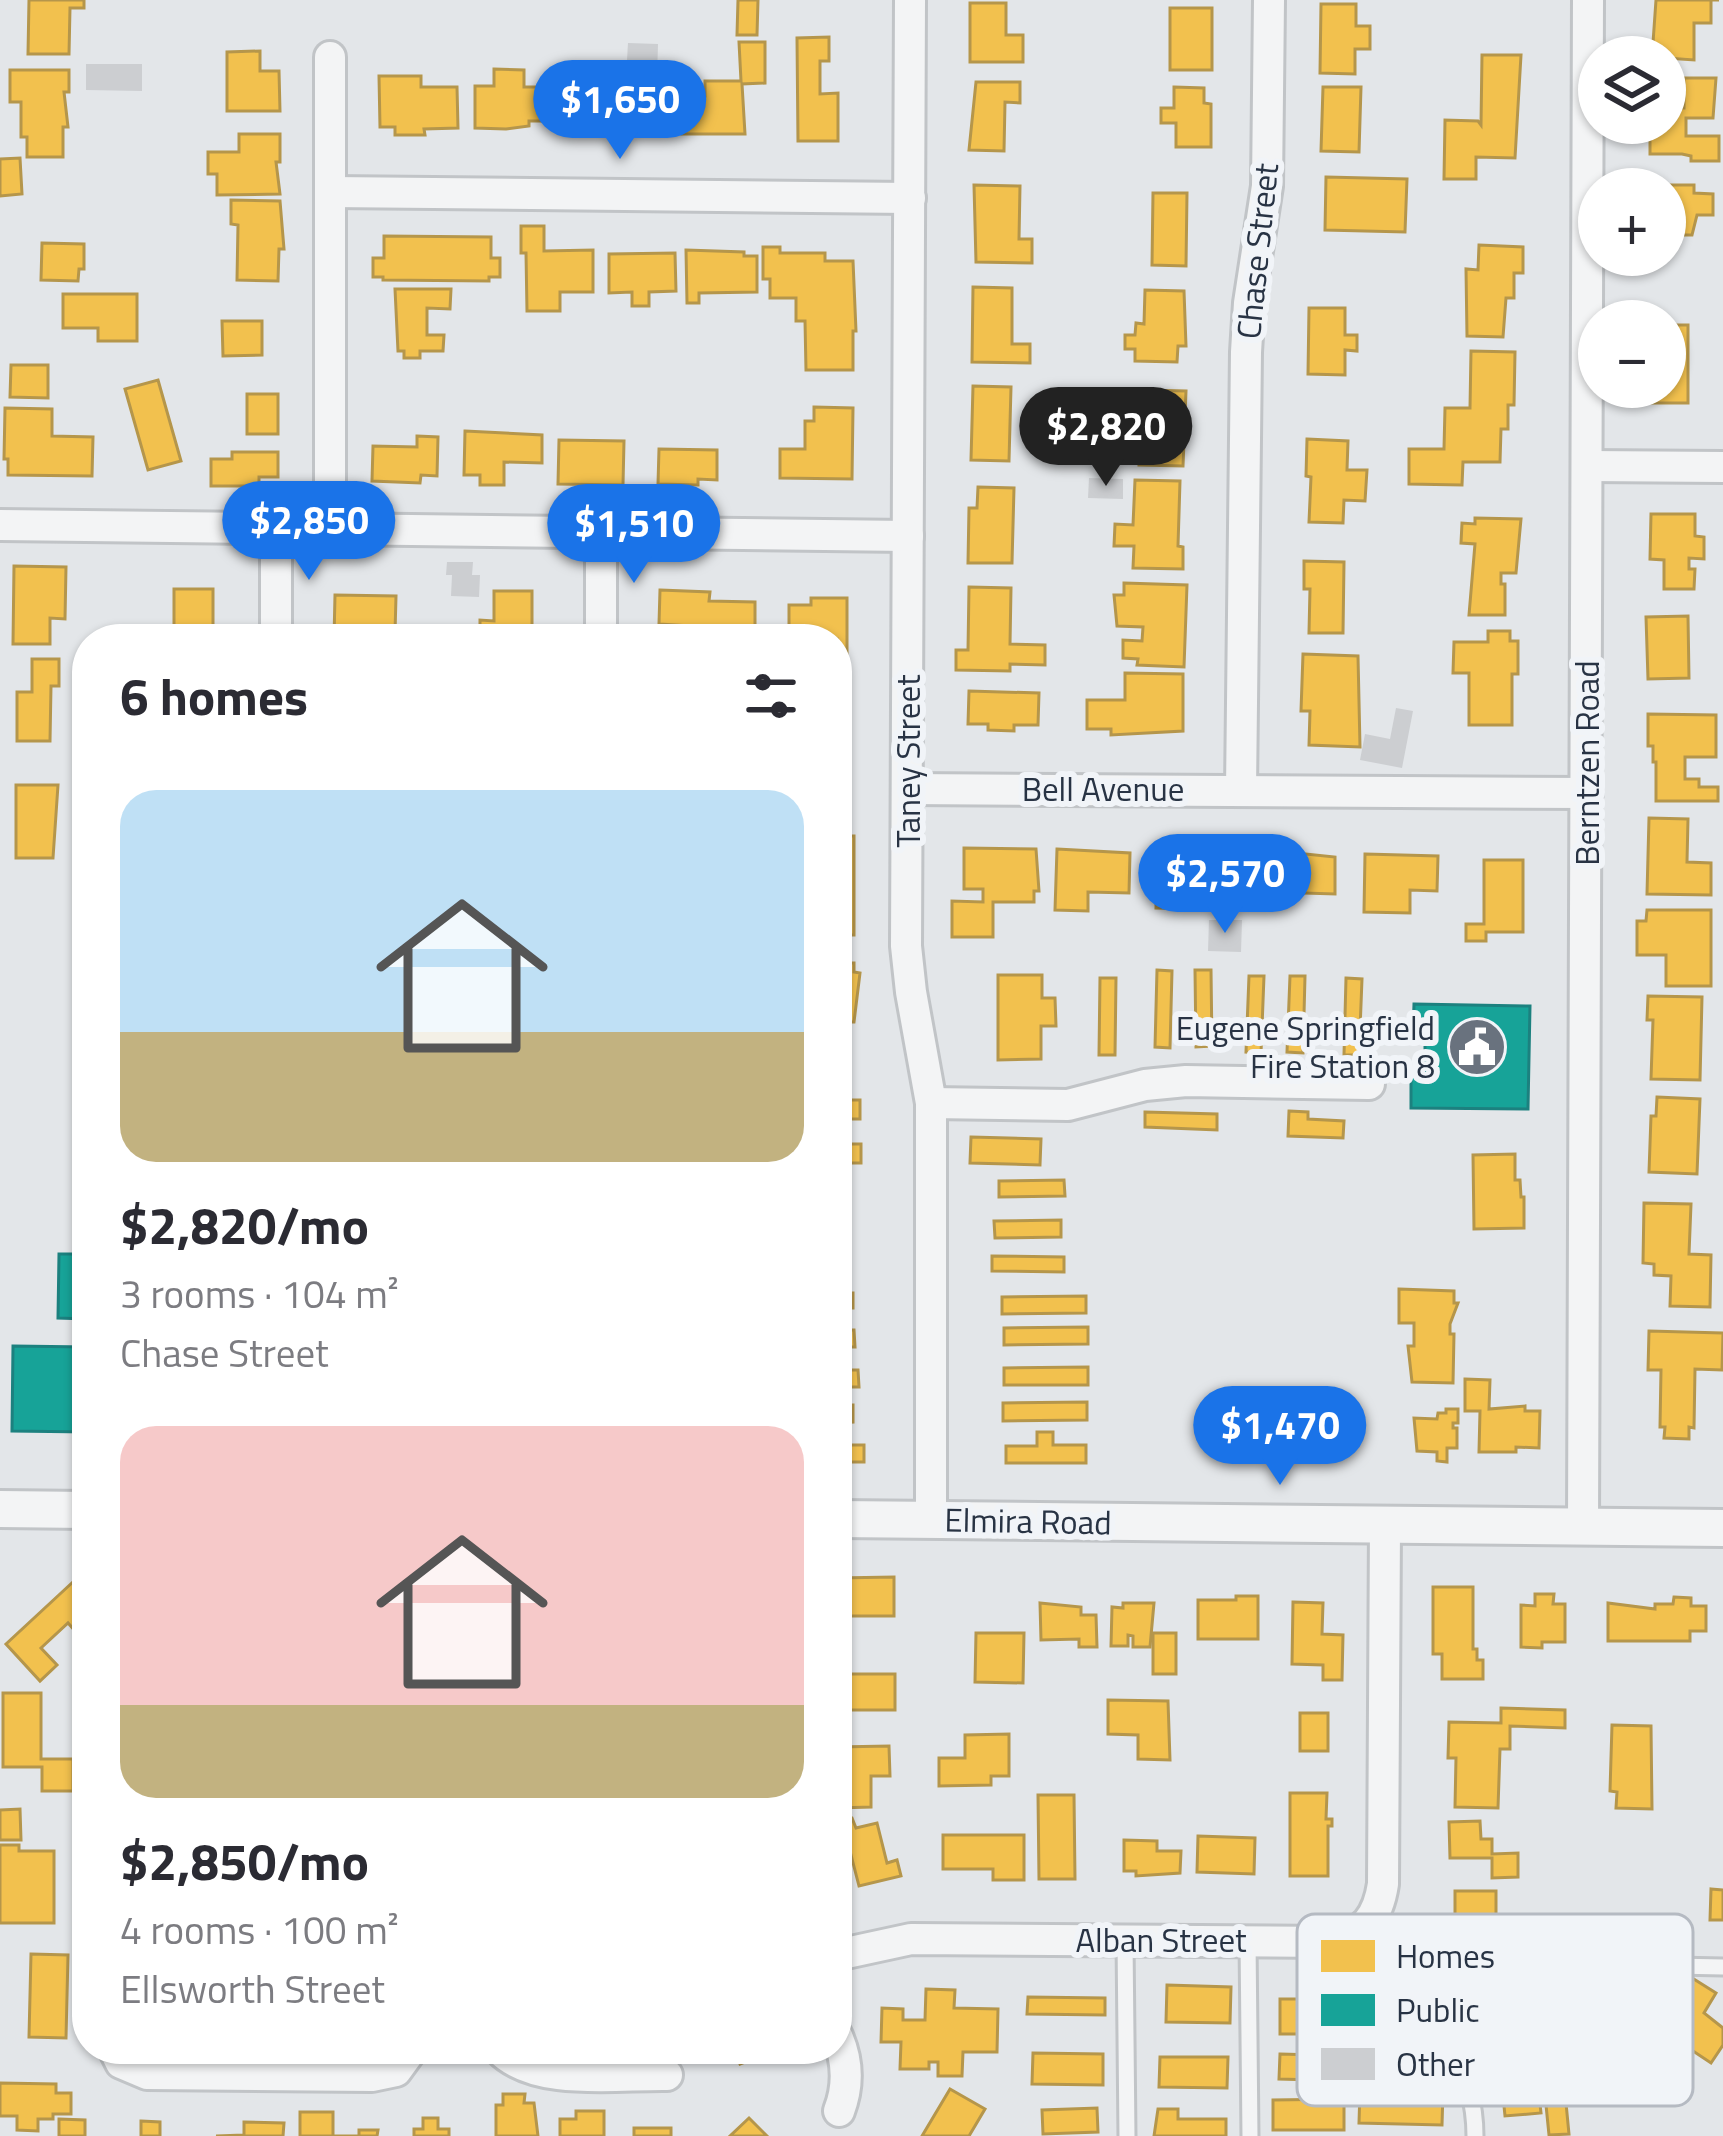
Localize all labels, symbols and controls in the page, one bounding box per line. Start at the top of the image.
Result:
map controls [1578,36,1686,408]
button: layers [1578,36,1686,144]
pin: $1,650 [522,60,718,162]
text: $1,650 [560,69,680,128]
street label: Chase Street [1223,160,1291,341]
button: + [1578,168,1686,276]
button: − [1578,300,1686,408]
pin: $2,820 [1008,387,1204,489]
text: $2,820 [1046,396,1166,455]
pin: $2,850 [211,481,407,583]
pin: $1,510 [536,484,732,586]
text: $2,850 [249,490,369,549]
text: $1,510 [574,493,694,552]
text: 6 homes [120,657,308,735]
street label: Berntzen Road [1562,660,1612,866]
icon: filters [738,663,804,729]
street label: Taney Street [883,674,933,848]
street label: Bell Avenue [1022,764,1184,814]
pin: $2,570 [1127,834,1323,936]
text: $2,570 [1165,843,1285,902]
icon: home [354,868,570,1084]
place label: Eugene Springfield Fire Station 8 [1176,1003,1435,1091]
public building icon: Eugene Springfield Fire Station 8 [1446,1016,1508,1078]
text: $2,820/mo [120,1186,369,1264]
text: 3 rooms · 104 m² [120,1264,399,1323]
text: Chase Street [120,1323,329,1382]
pin: $1,470 [1182,1386,1378,1488]
text: $1,470 [1220,1395,1340,1454]
street label: Elmira Road [944,1495,1112,1547]
icon: home [354,1504,570,1720]
text: $2,850/mo [120,1822,369,1900]
text: 4 rooms · 100 m² [120,1900,399,1959]
legend [1297,1914,1693,2106]
street label: Alban Street [1075,1915,1247,1965]
text: Homes [1396,1931,1495,1981]
text: Ellsworth Street [120,1959,385,2018]
text: Public [1396,1985,1480,2035]
text: Other [1396,2039,1475,2089]

